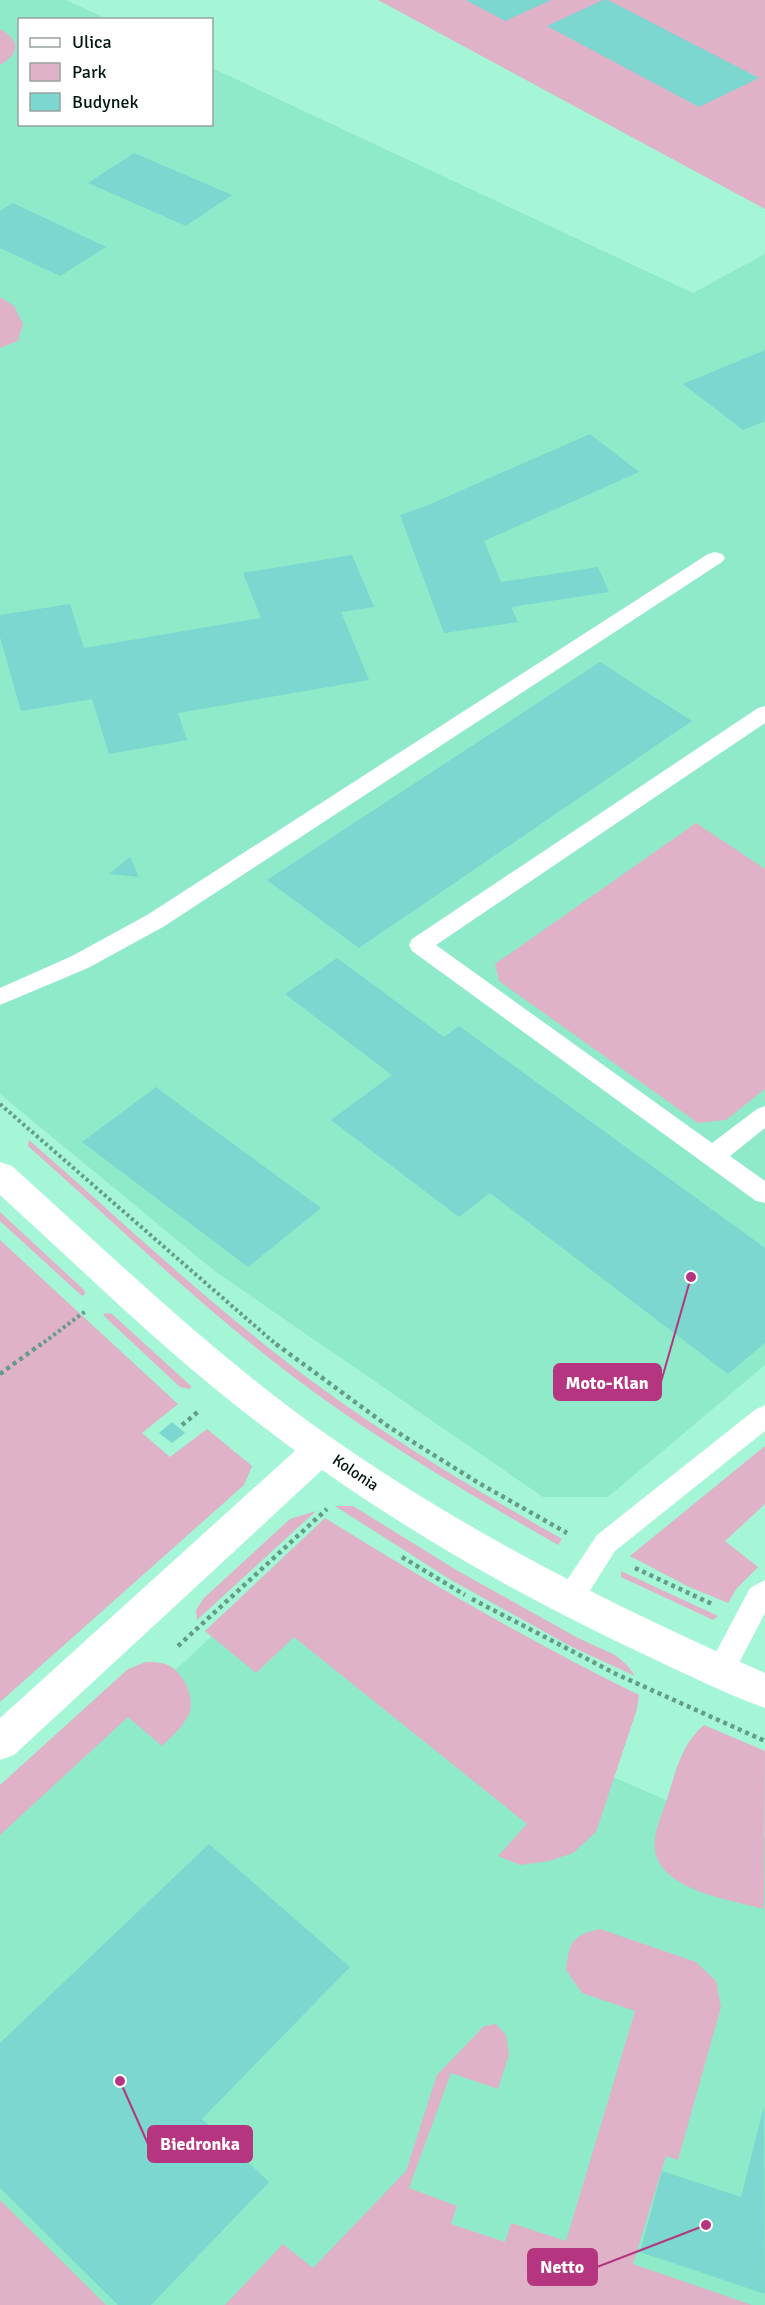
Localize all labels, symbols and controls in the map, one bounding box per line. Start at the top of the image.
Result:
legend [18,18,213,126]
text: Ulica [72,31,112,53]
text: Park [72,61,107,83]
text: Budynek [72,91,139,113]
callout: Moto-Klan [554,1364,661,1400]
text: Moto-Klan [565,1372,649,1394]
street label: Kolonia [328,1450,382,1496]
callout: Biedronka [148,2126,252,2162]
text: Biedronka [160,2133,240,2155]
callout: Netto [528,2249,597,2285]
text: Netto [540,2256,584,2278]

